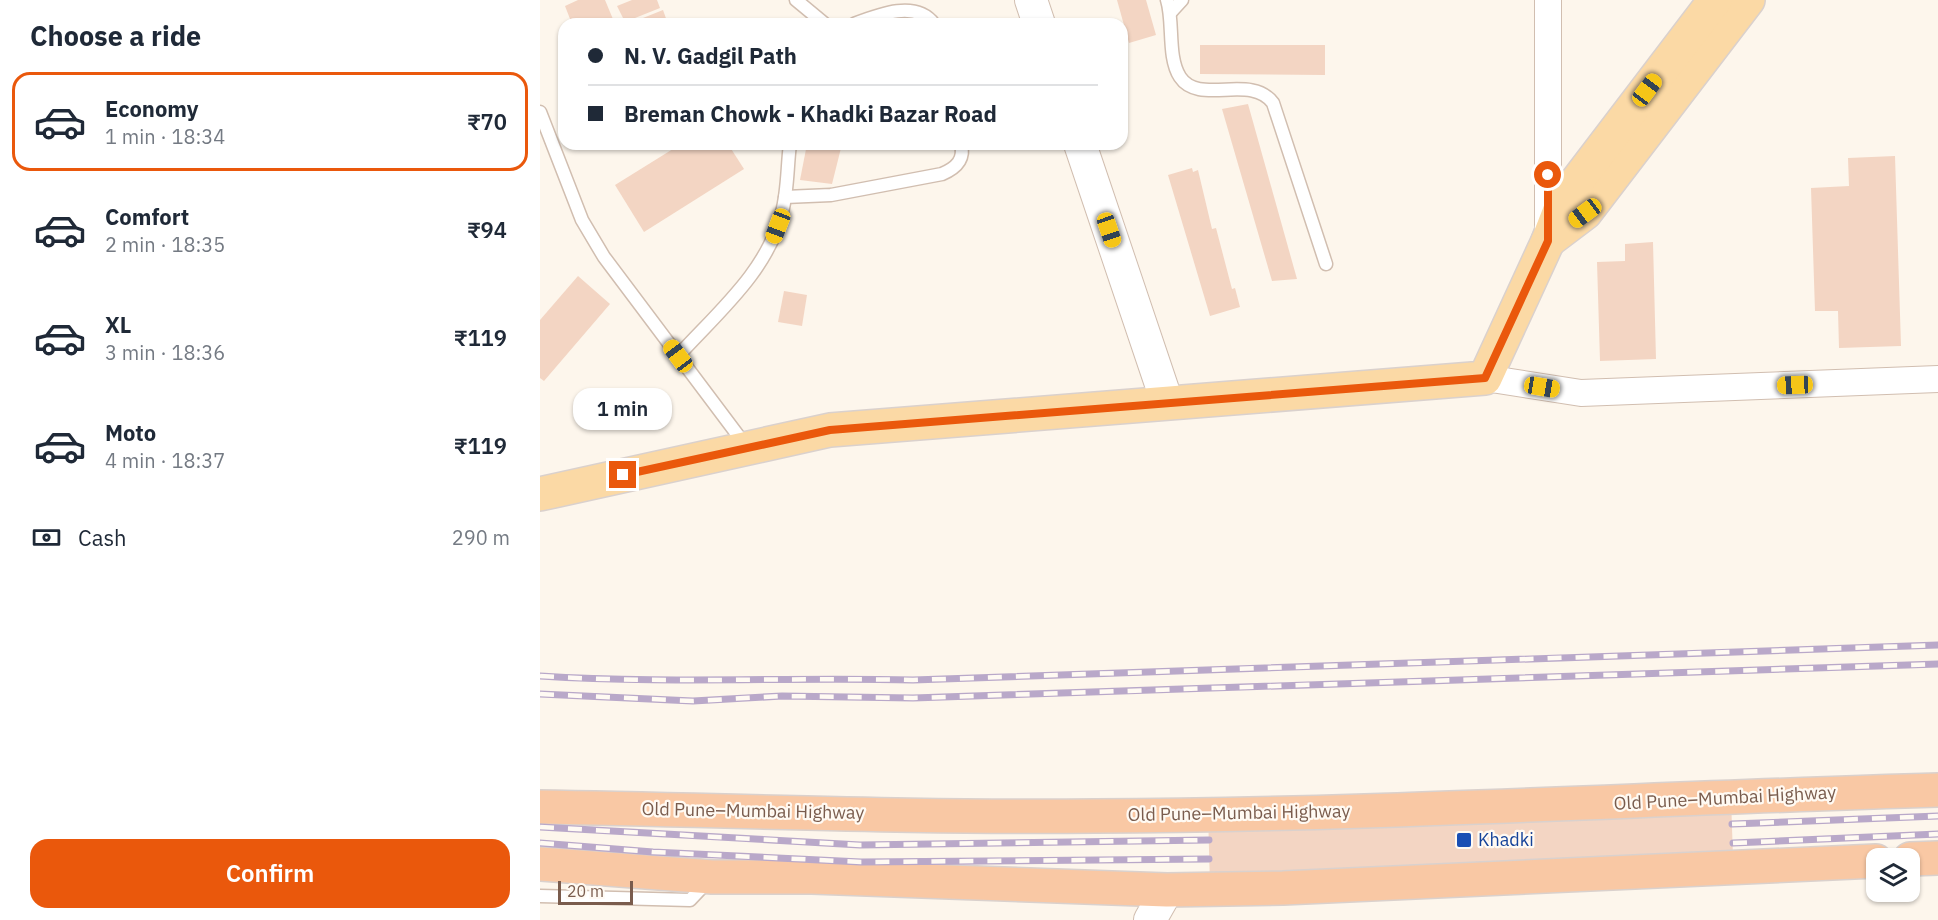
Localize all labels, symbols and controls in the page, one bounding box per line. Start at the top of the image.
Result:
text: Choose a ride [30,18,201,53]
text: N. V. Gadgil Path [624,41,797,70]
car [1629,70,1665,110]
text: Economy [105,94,199,123]
icon: car [33,95,87,149]
text: Breman Chowk - Khadki Bazar Road [624,99,997,128]
text: ₹70 [467,107,507,136]
text: 1 min · 18:34 [105,123,225,150]
route start [1534,161,1561,188]
car [1565,195,1605,231]
text: Comfort [105,202,189,231]
icon: car [33,203,87,257]
car [763,206,793,246]
car [1095,210,1123,250]
text: ₹94 [467,215,507,244]
text: 2 min · 18:35 [105,231,225,258]
text: XL [105,310,131,339]
icon: car [33,311,87,365]
text: ₹119 [454,323,507,352]
car [660,336,696,376]
text: 3 min · 18:36 [105,339,225,366]
car [1523,375,1561,399]
car [1777,375,1813,395]
callout: 1 min [574,388,672,430]
text: 1 min [597,395,648,422]
text: Moto [105,418,156,447]
icon: car [33,419,87,473]
text: ₹119 [454,431,507,460]
text: 4 min · 18:37 [105,447,225,474]
route end [609,461,636,488]
icon: cash [30,521,63,554]
text: Cash [78,523,127,552]
text: 290 m [452,524,510,551]
street label: Old Pune–Mumbai Highway [1613,780,1837,815]
street label: Old Pune–Mumbai Highway [641,797,865,824]
street label: Old Pune–Mumbai Highway [1127,799,1351,826]
place label: Khadki [1478,828,1534,851]
marker: Khadki [1455,831,1473,849]
button: Confirm [30,839,510,908]
map controls [1866,848,1920,902]
button: layers [1866,848,1920,902]
scale bar [558,878,633,906]
text: 20 m [567,881,604,901]

